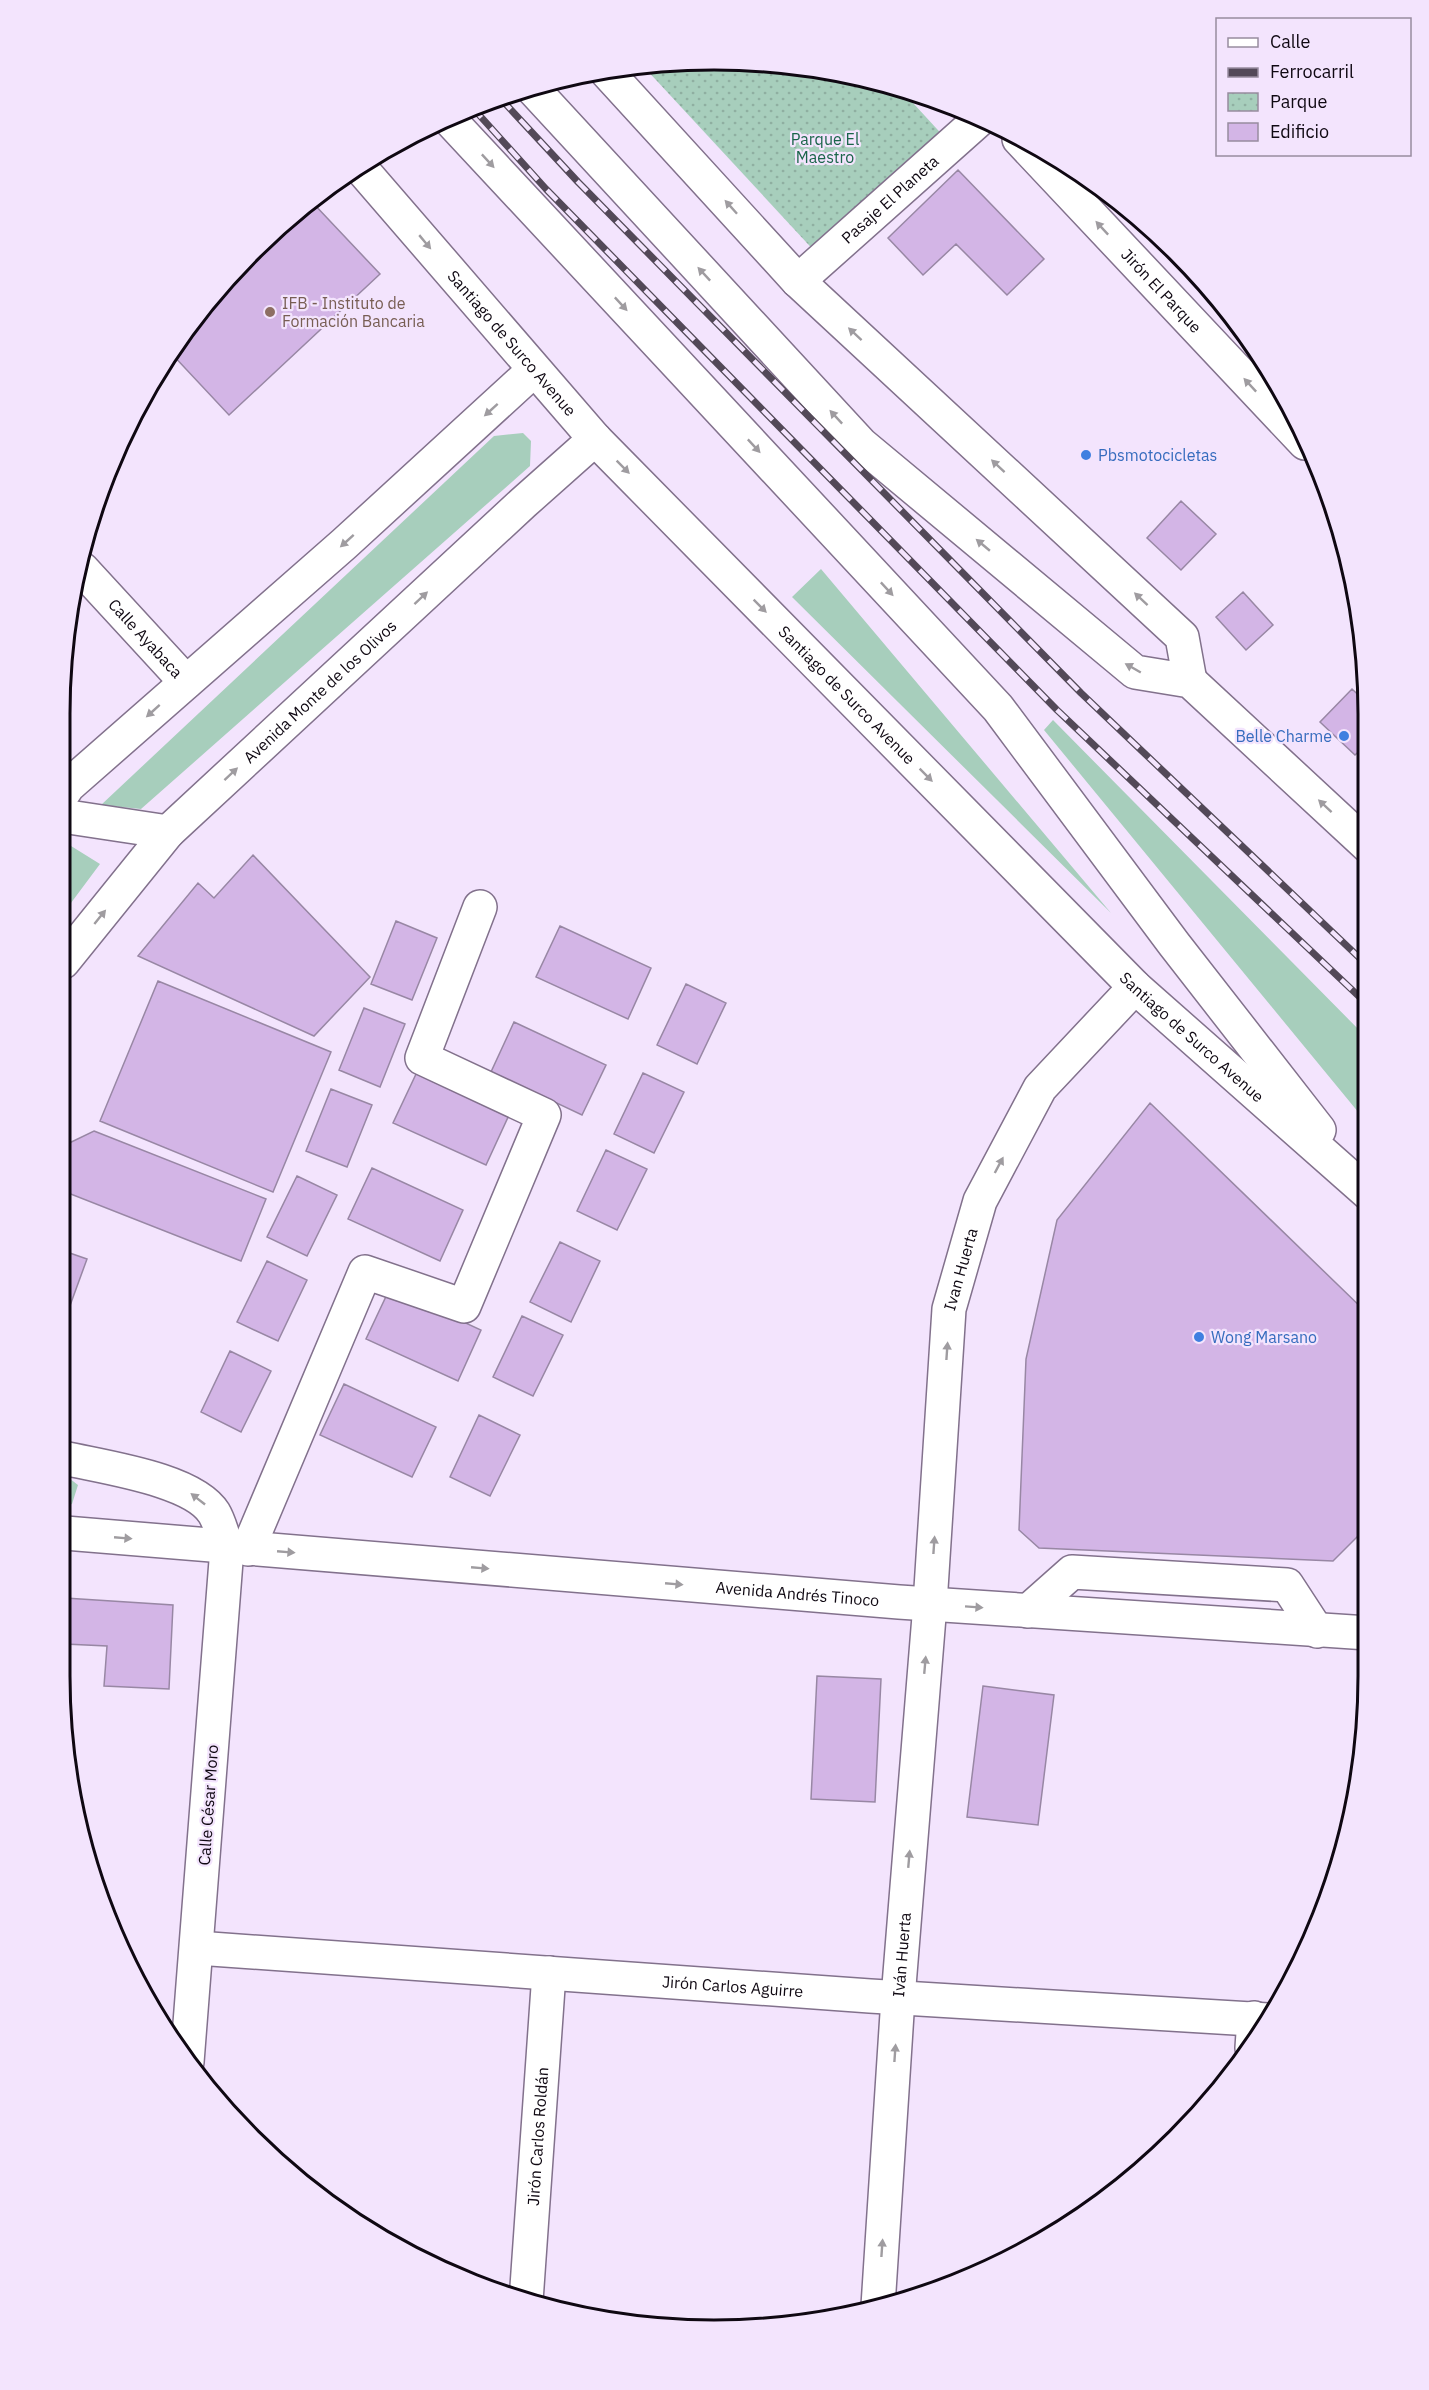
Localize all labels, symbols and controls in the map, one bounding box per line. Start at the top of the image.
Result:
legend [1216,18,1411,156]
text: Calle [1270,30,1310,53]
text: Ferrocarril [1270,60,1354,83]
text: Parque [1270,90,1328,113]
text: Edificio [1270,120,1329,143]
park label: Parque El Maestro [791,129,859,167]
street label: Pasaje El Planeta [837,150,943,248]
one-way arrow [481,153,494,168]
one-way arrow [724,200,738,215]
one-way arrow [1096,221,1110,235]
one-way arrow [418,234,431,249]
street label: Jirón El Parque [1117,244,1206,337]
street label: Santiago de Surco Avenue [443,266,581,420]
one-way arrow [697,266,711,281]
place label: IFB - Instituto de Formación Bancaria [282,293,425,331]
one-way arrow [614,296,628,311]
marker: IFB - Instituto de Formación Bancaria [263,305,277,319]
one-way arrow [848,328,863,341]
one-way arrow [1243,378,1257,393]
one-way arrow [484,403,499,416]
one-way arrow [830,410,843,425]
one-way arrow [747,439,761,454]
place label: Pbsmotocicletas [1098,445,1217,465]
marker: Pbsmotocicletas [1079,448,1093,462]
one-way arrow [616,459,630,473]
one-way arrow [991,460,1005,474]
one-way arrow [340,534,355,547]
one-way arrow [975,539,990,552]
one-way arrow [880,581,893,596]
one-way arrow [413,591,428,605]
one-way arrow [1134,593,1149,606]
street label: Calle Ayabaca [104,594,187,682]
one-way arrow [753,598,767,613]
street label: Avenida Monte de los Olivos [239,616,400,767]
street label: Santiago de Surco Avenue [775,621,920,768]
one-way arrow [1125,663,1142,674]
one-way arrow [145,704,160,718]
place label: Belle Charme [1235,726,1332,746]
marker: Belle Charme [1337,729,1351,743]
one-way arrow [224,767,239,781]
one-way arrow [919,767,933,781]
one-way arrow [1317,799,1332,813]
one-way arrow [93,909,106,925]
street label: Santiago de Surco Avenue [1116,968,1268,1107]
one-way arrow [994,1156,1004,1174]
street label: Ivan Huerta [939,1225,982,1313]
place label: Wong Marsano [1211,1327,1317,1347]
marker: Wong Marsano [1192,1330,1206,1344]
one-way arrow [942,1341,951,1360]
one-way arrow [190,1493,206,1505]
one-way arrow [114,1533,133,1543]
one-way arrow [929,1536,939,1555]
one-way arrow [276,1548,295,1557]
one-way arrow [471,1563,490,1573]
street label: Avenida Andrés Tinoco [715,1577,880,1610]
one-way arrow [665,1579,684,1588]
one-way arrow [964,1602,983,1611]
one-way arrow [920,1655,930,1674]
street label: Calle César Moro [194,1744,222,1866]
one-way arrow [904,1849,914,1868]
street label: Iván Huerta [888,1911,915,1998]
street label: Jirón Carlos Aguirre [661,1971,804,2001]
one-way arrow [891,2044,900,2063]
street label: Jirón Carlos Roldán [523,2066,552,2207]
one-way arrow [877,2238,887,2257]

